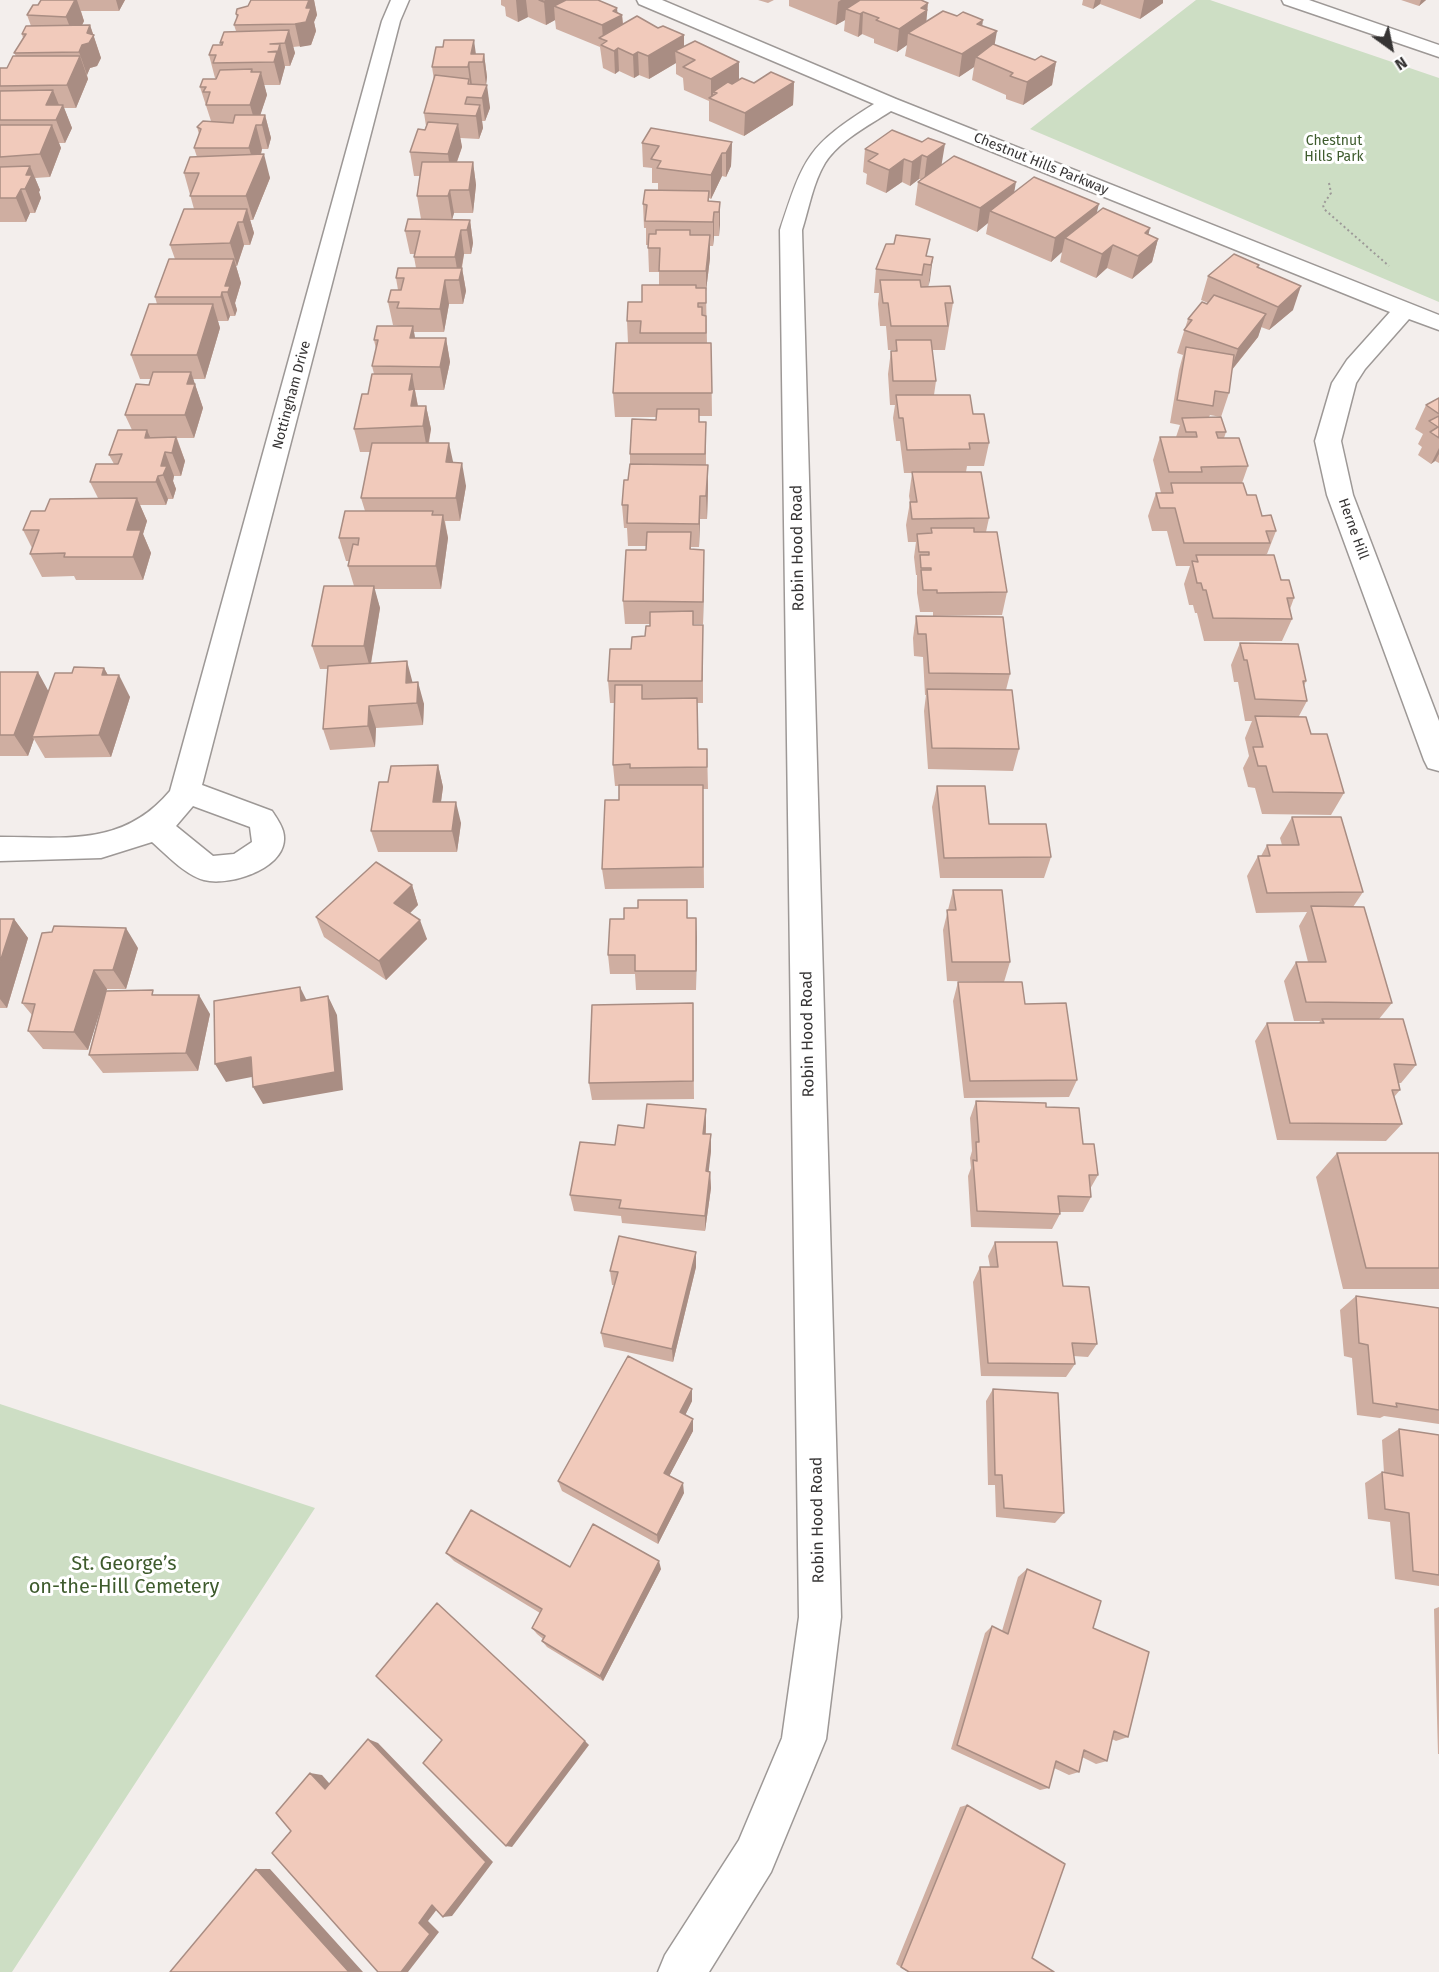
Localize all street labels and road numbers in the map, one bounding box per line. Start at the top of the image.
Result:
street label: Chestnut Hills Parkway [971,129,1111,199]
street label: Nottingham Drive [269,339,315,451]
street label: Robin Hood Road [787,484,809,612]
street label: Herne Hill [1334,496,1372,562]
street label: Robin Hood Road [797,970,819,1098]
street label: Robin Hood Road [807,1456,829,1584]

